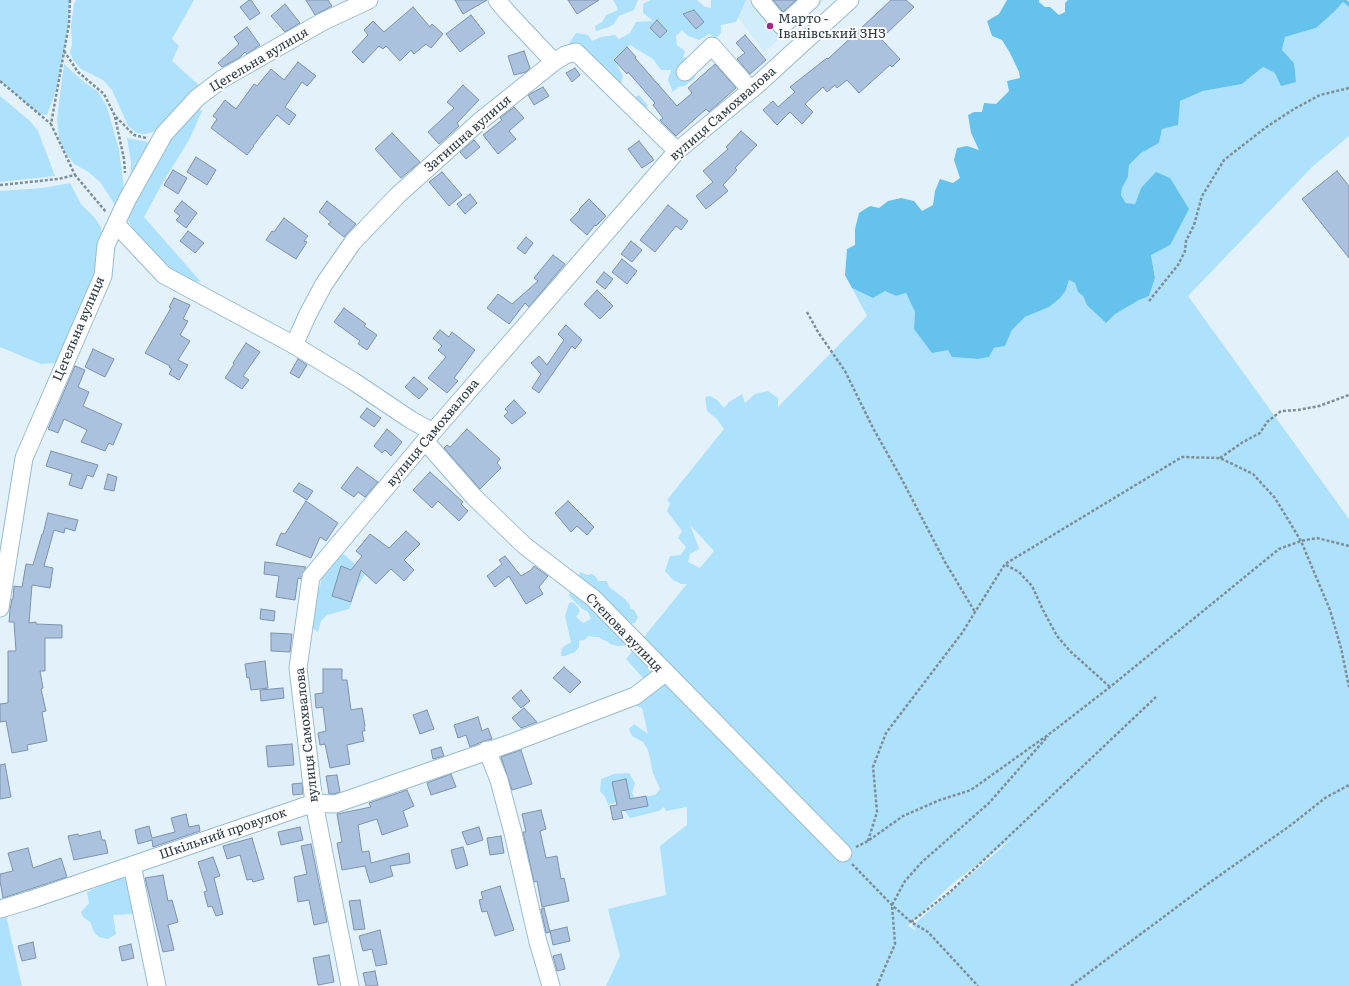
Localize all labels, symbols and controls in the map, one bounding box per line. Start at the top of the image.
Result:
place label: Марто - Іванівський ЗНЗ [778,11,886,42]
marker: Марто - Іванівський ЗНЗ [765,21,775,31]
street label: Цегельна вулиця [207,24,311,96]
street label: вулиця Самохвалова [667,64,779,164]
street label: Затишна вулиця [422,92,514,176]
street label: Цегельна вулиця [50,274,108,384]
street label: вулиця Самохвалова [383,376,483,490]
street label: Степова вулиця [582,590,666,676]
street label: вулиця Самохвалова [292,667,322,803]
street label: Шкільний провулок [157,805,289,863]

